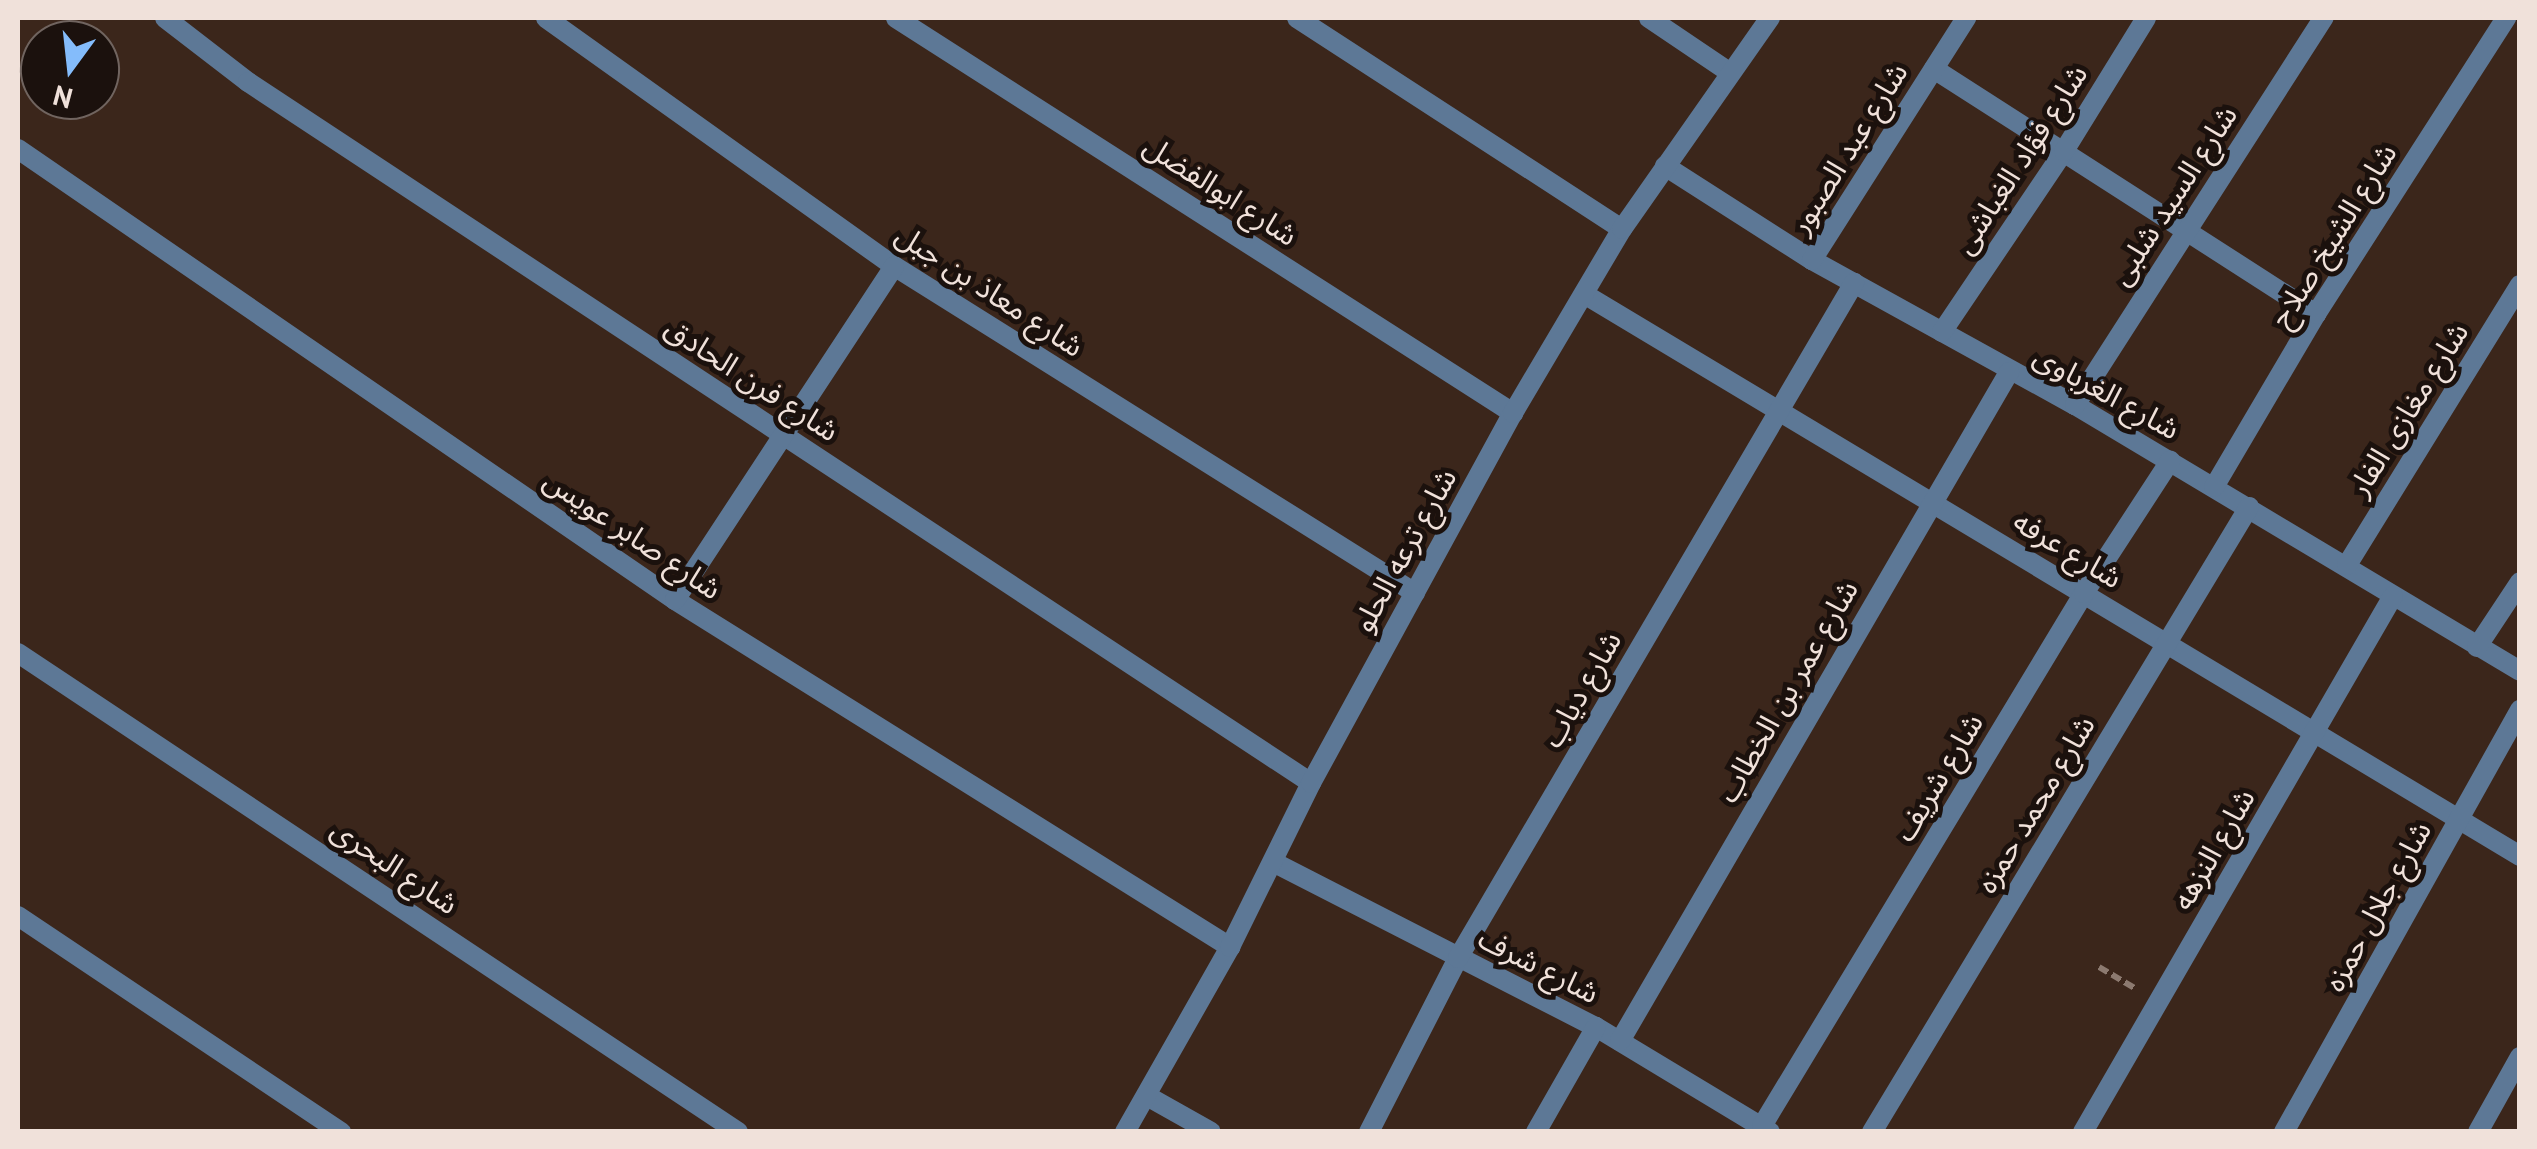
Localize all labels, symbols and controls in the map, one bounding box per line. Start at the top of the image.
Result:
north arrow [20,20,120,120]
street label: شارع عبد الصبور [1781,56,1915,240]
street label: شارع فؤاد الغباشى [1945,57,2095,261]
text: N [49,77,76,118]
street label: شارع السيد شلبى [2102,98,2244,292]
street label: شارع ابوالفضل [1137,127,1305,253]
street label: شارع الشيخ صلاح [2262,136,2404,334]
street label: شارع معاذ بن جبل [889,216,1091,364]
street label: شارع فرن الحادق [658,309,846,449]
street label: شارع مغازى الفار [2340,316,2476,502]
street label: شارع الغرباوى [2028,337,2186,447]
street label: شارع صابر عويس [537,461,729,607]
street label: شارع ترعه الحلو [1344,462,1464,638]
street label: شارع عرفه [2007,503,2129,595]
street label: شارع عمر بن الخطاب [1709,573,1865,809]
street label: شارع دياب [1533,624,1629,754]
street label: شارع شريف [1886,706,1990,848]
street label: شارع محمد حمزه [1968,709,2102,899]
street label: شارع النزهه [2164,782,2262,916]
street label: شارع البحرى [325,810,465,922]
street label: شارع جلال حمزه [2315,815,2439,997]
street label: شارع شرف [1473,919,1605,1011]

